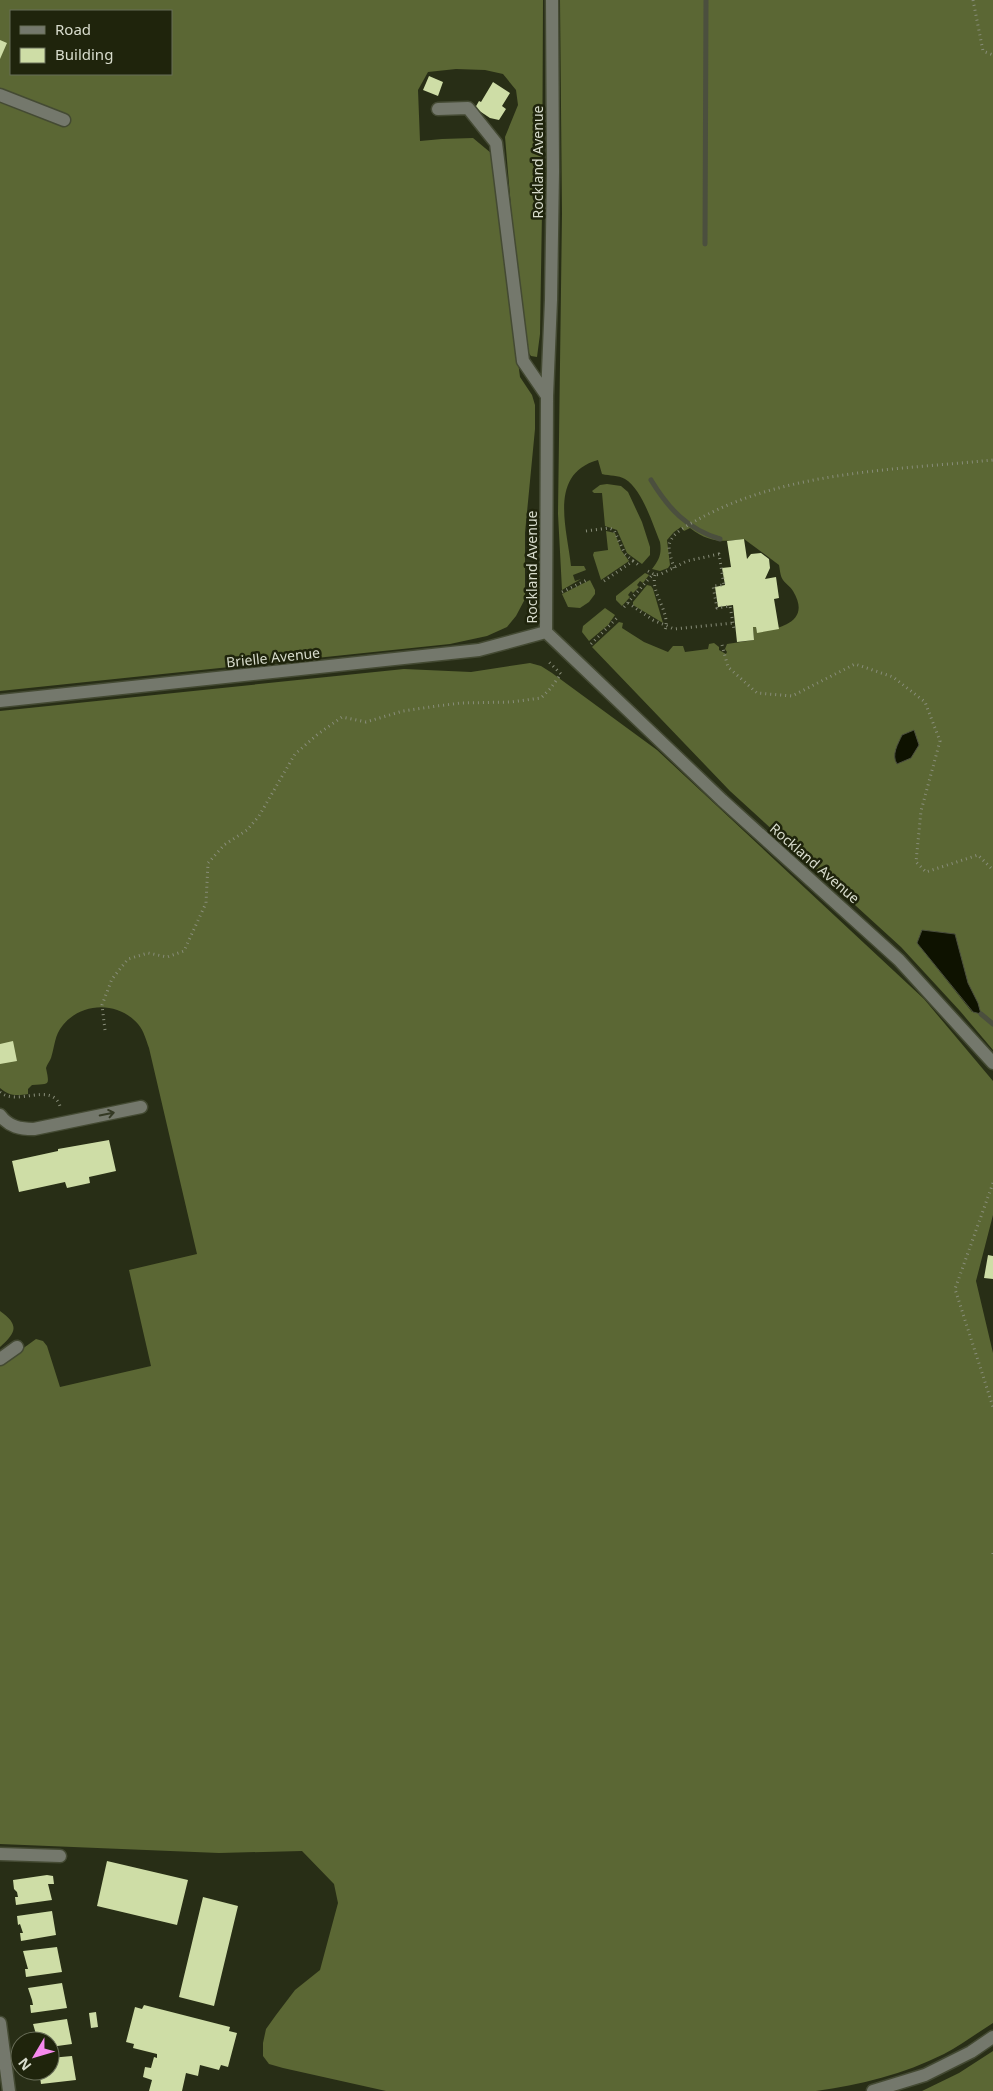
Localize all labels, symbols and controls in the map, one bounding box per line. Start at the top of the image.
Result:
legend [10,10,172,75]
text: Road [55,19,91,39]
text: Building [55,44,113,64]
street label: Rockland Avenue [528,105,547,218]
street label: Rockland Avenue [522,510,541,623]
street label: Brielle Avenue [225,643,321,671]
street label: Rockland Avenue [766,819,864,907]
one-way arrow [99,1108,115,1118]
north arrow [10,2031,60,2081]
text: N [13,2054,35,2075]

